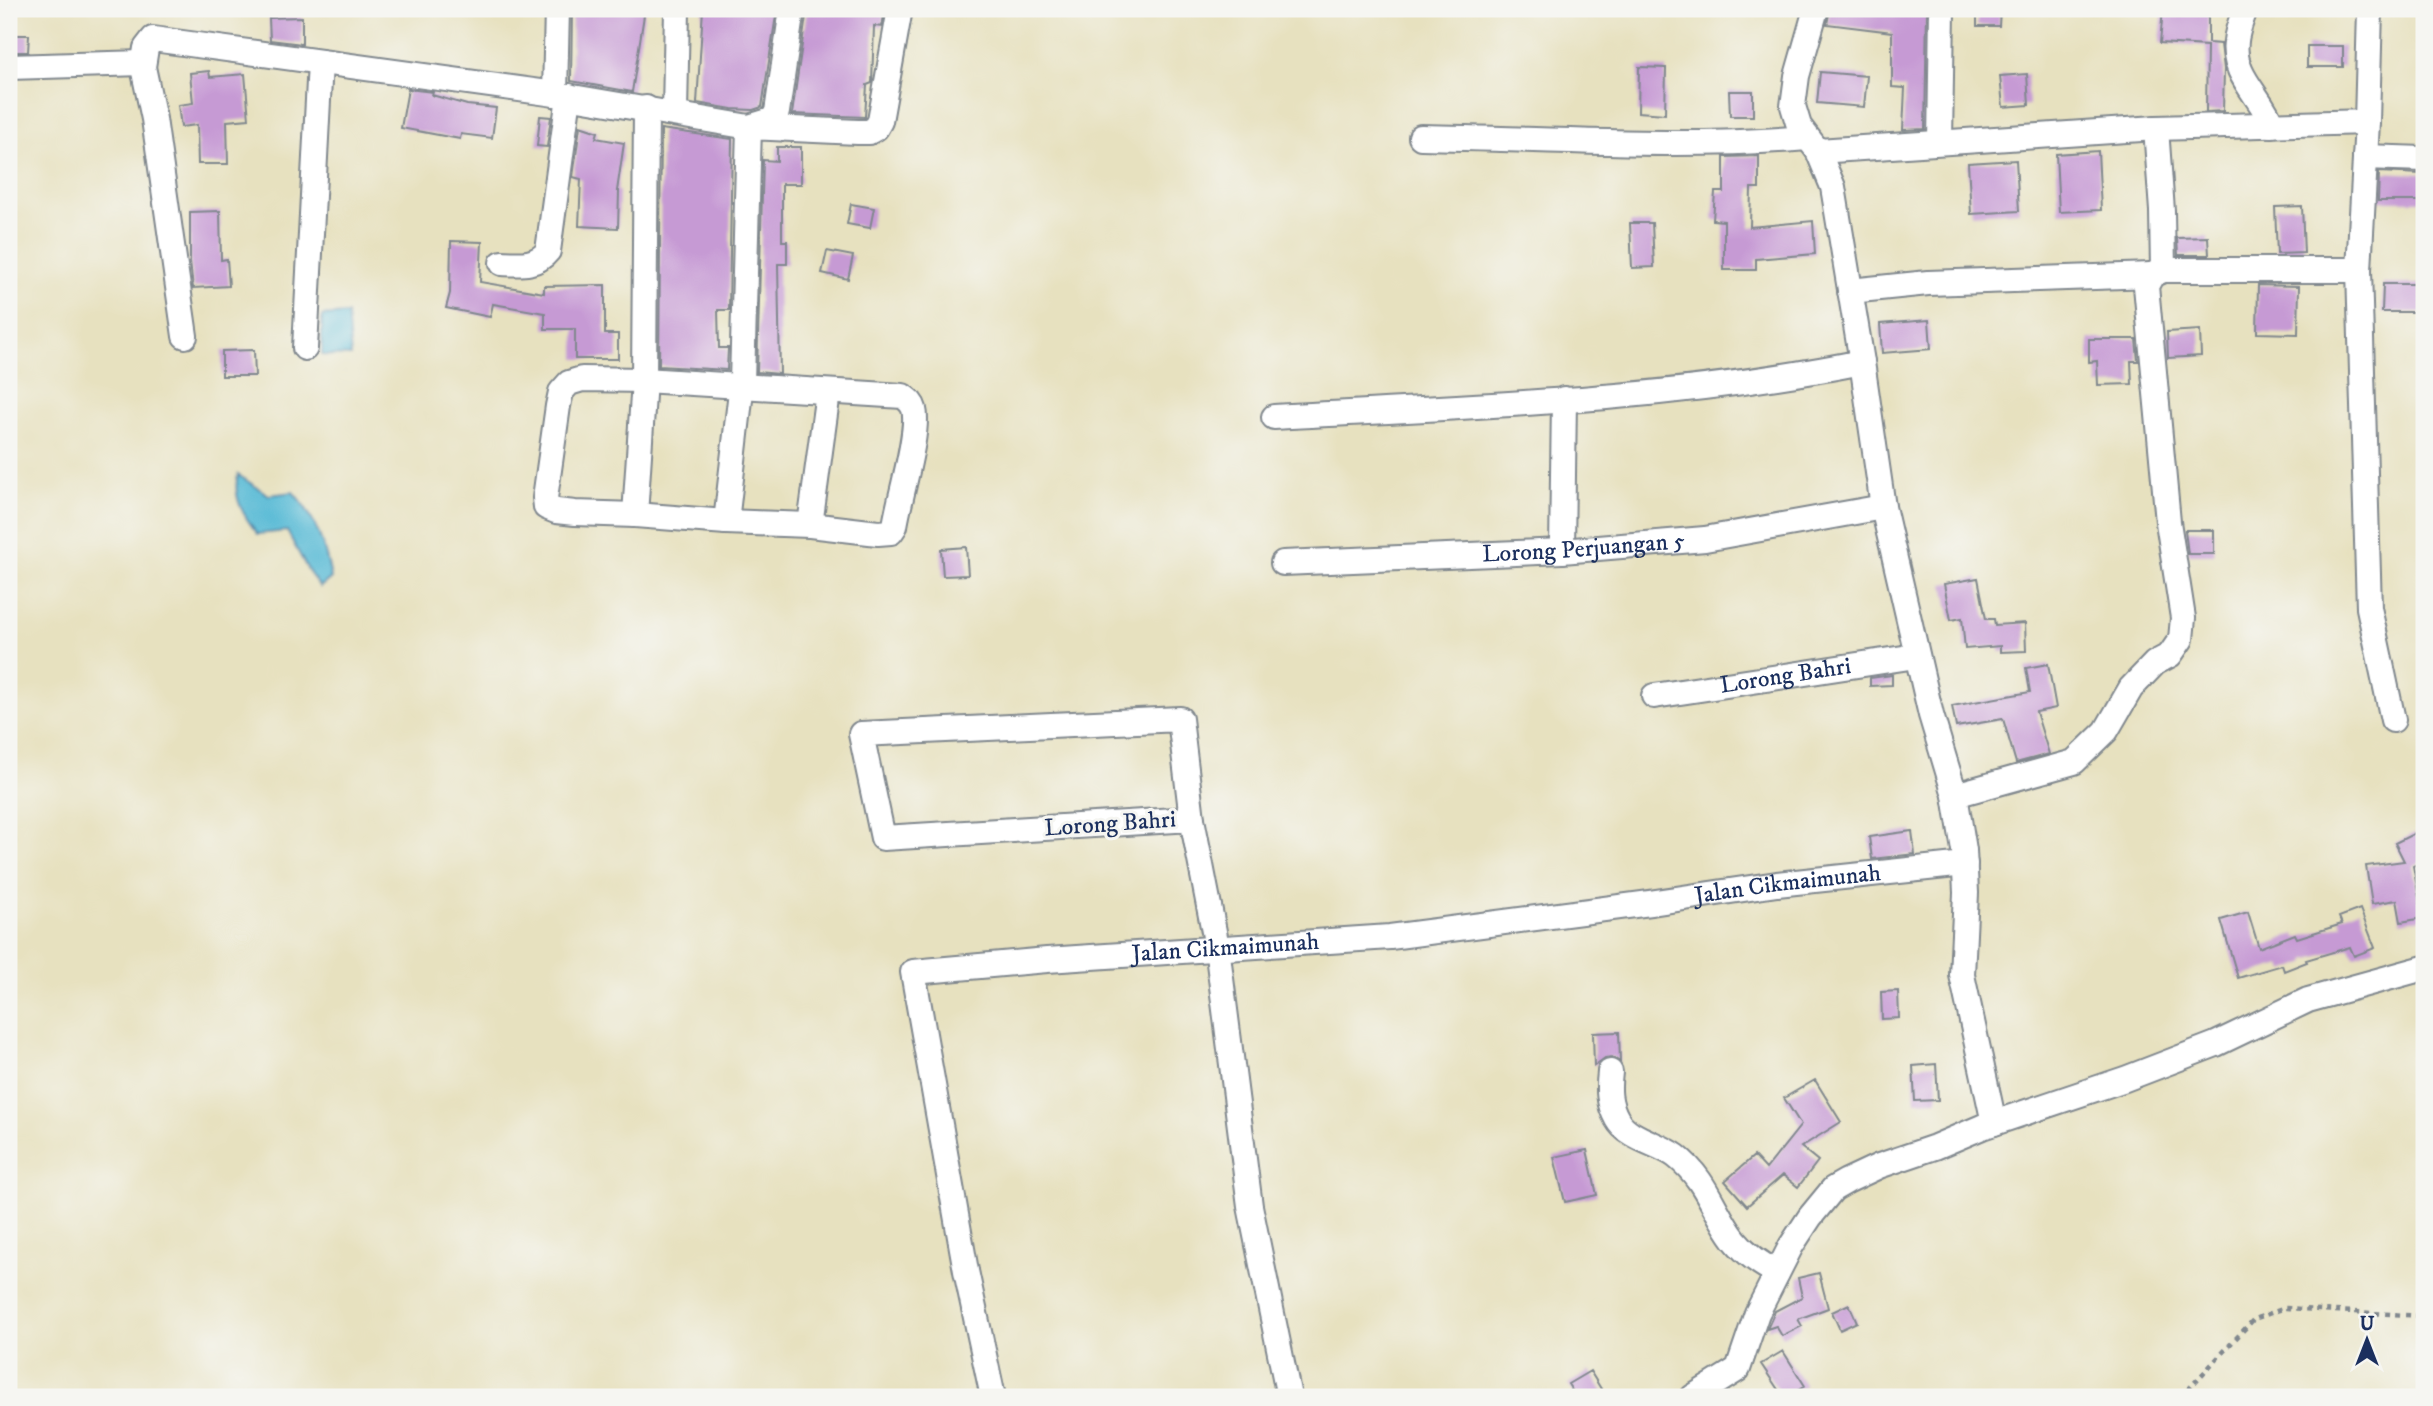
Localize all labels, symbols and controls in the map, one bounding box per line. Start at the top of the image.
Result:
street label: Lorong Perjuangan 5 [1482,526,1686,569]
street label: Lorong Bahri [1718,651,1853,701]
street label: Lorong Bahri [1043,804,1177,844]
street label: Jalan Cikmaimunah [1690,858,1883,911]
street label: Jalan Cikmaimunah [1129,927,1321,969]
north arrow [2332,1304,2402,1374]
text: U [2360,1313,2375,1336]

